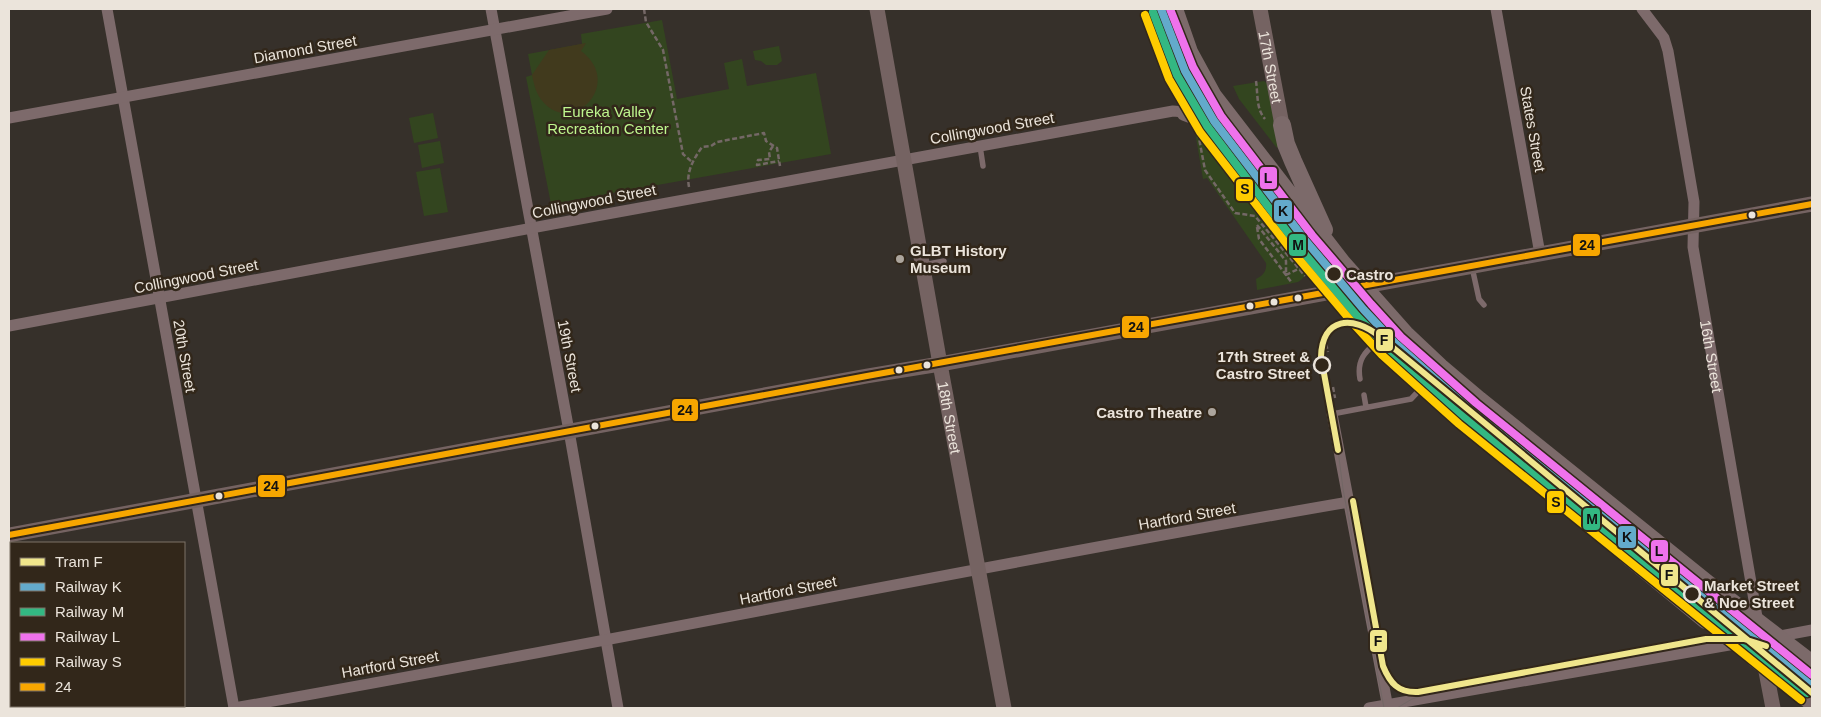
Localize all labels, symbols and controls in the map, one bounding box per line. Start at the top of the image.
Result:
street label: 17th Street [1256,29,1286,105]
street label: Diamond Street [252,31,359,66]
street label: States Street [1517,85,1549,174]
park label: Eureka Valley Recreation Center [547,103,669,137]
street label: Collingwood Street [929,109,1056,147]
line badge: L [1259,166,1278,190]
text: L [1264,170,1273,186]
line badge: S [1235,178,1254,202]
street label: Collingwood Street [531,180,658,221]
text: S [1240,181,1250,197]
line badge: K [1273,199,1293,223]
text: K [1278,203,1288,219]
unlabelled marker [1747,210,1757,220]
line badge: M [1288,233,1307,257]
line badge: 24 [1572,233,1601,257]
text: M [1292,237,1304,253]
text: 24 [1579,237,1595,253]
place label: GLBT History Museum [910,242,1007,276]
marker: GLBT History Museum [894,253,906,265]
street label: Collingwood Street [133,255,260,296]
marker: Castro [1325,265,1343,283]
place label: Castro [1346,266,1394,283]
unlabelled marker [1293,293,1303,303]
unlabelled marker [1269,297,1279,307]
unlabelled marker [1245,301,1255,311]
line badge: 24 [1121,315,1150,339]
street label: 20th Street [170,318,200,394]
street label: 19th Street [555,318,586,394]
text: 24 [1128,319,1144,335]
street label: 16th Street [1697,319,1727,395]
line badge: F [1375,328,1394,352]
text: F [1380,332,1389,348]
place label: 17th Street & Castro Street [1216,348,1310,382]
marker: 17th Street & Castro Street [1313,356,1331,374]
unlabelled marker [922,360,932,370]
unlabelled marker [894,365,904,375]
street label: 18th Street [935,380,965,456]
line badge: 24 [671,398,699,422]
text: 24 [677,402,693,418]
place label: Castro Theatre [1096,404,1202,421]
marker: Castro Theatre [1206,406,1218,418]
unlabelled marker [590,421,600,431]
line badge: 24 [257,474,286,498]
text: 24 [263,478,279,494]
line badge: S [1546,490,1565,514]
unlabelled marker [214,491,224,501]
text: S [1551,494,1561,510]
street label: Hartford Street [1137,499,1238,533]
line badge: M [1582,507,1601,531]
text: M [1586,511,1598,527]
line badge: K [1617,525,1637,549]
text: K [1622,529,1632,545]
line badge: L [1650,539,1669,563]
legend [10,542,185,707]
text: L [1655,543,1664,559]
text: Tram F [55,553,103,570]
line badge: F [1660,563,1679,587]
text: F [1665,567,1674,583]
street label: Hartford Street [738,572,839,608]
place label: Market Street & Noe Street [1704,577,1799,611]
text: Railway K [55,578,122,595]
marker: Market Street & Noe Street [1683,585,1701,603]
text: Railway M [55,603,124,620]
text: Railway L [55,628,120,645]
line badge: F [1369,629,1388,653]
text: F [1374,633,1383,649]
street label: Hartford Street [340,647,441,681]
text: Railway S [55,653,122,670]
text: 24 [55,678,72,695]

